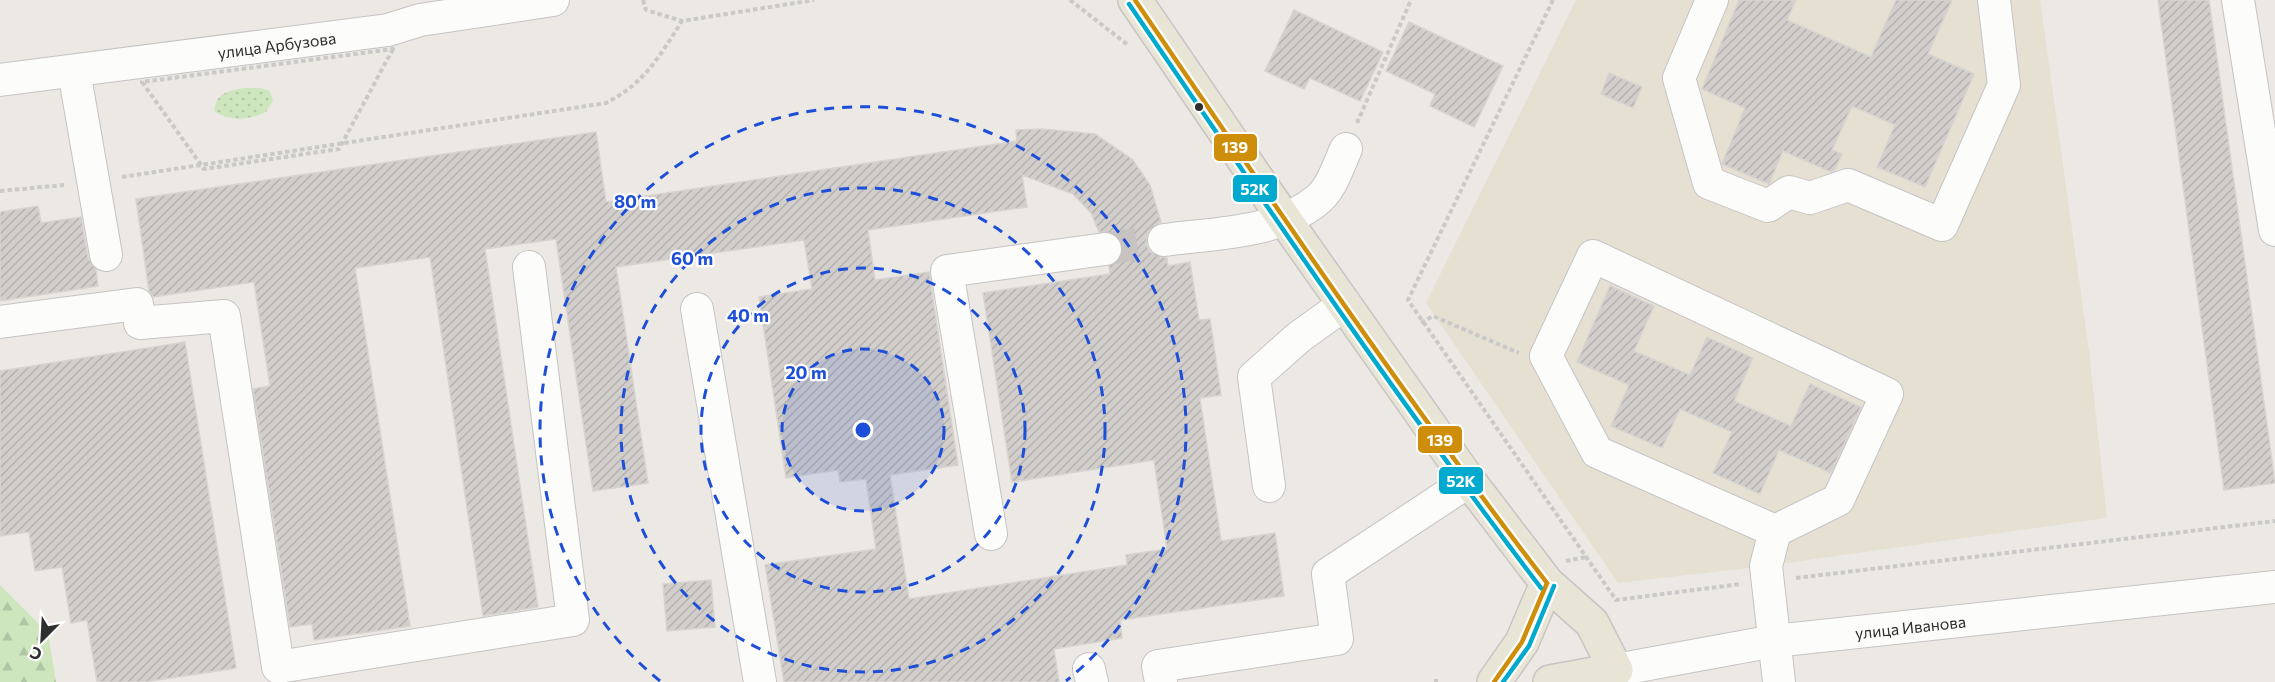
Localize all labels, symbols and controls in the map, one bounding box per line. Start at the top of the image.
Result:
street label: улица Арбузова [216,27,337,61]
unlabelled marker [1193,101,1205,113]
line badge: 139 [1213,133,1258,162]
text: 139 [1222,137,1248,156]
line badge: 52К [1232,174,1278,203]
text: 52К [1240,179,1270,198]
text: 80 m [614,190,656,212]
text: 60 m [671,247,713,269]
text: 40 m [727,304,769,326]
text: 20 m [785,361,827,383]
centre of rings [853,420,873,440]
line badge: 139 [1417,425,1463,454]
text: 139 [1427,430,1453,449]
line badge: 52К [1438,466,1484,495]
text: 52К [1446,471,1476,490]
north arrow [12,610,72,670]
street label: улица Иванова [1854,611,1967,642]
text: С [27,643,45,665]

